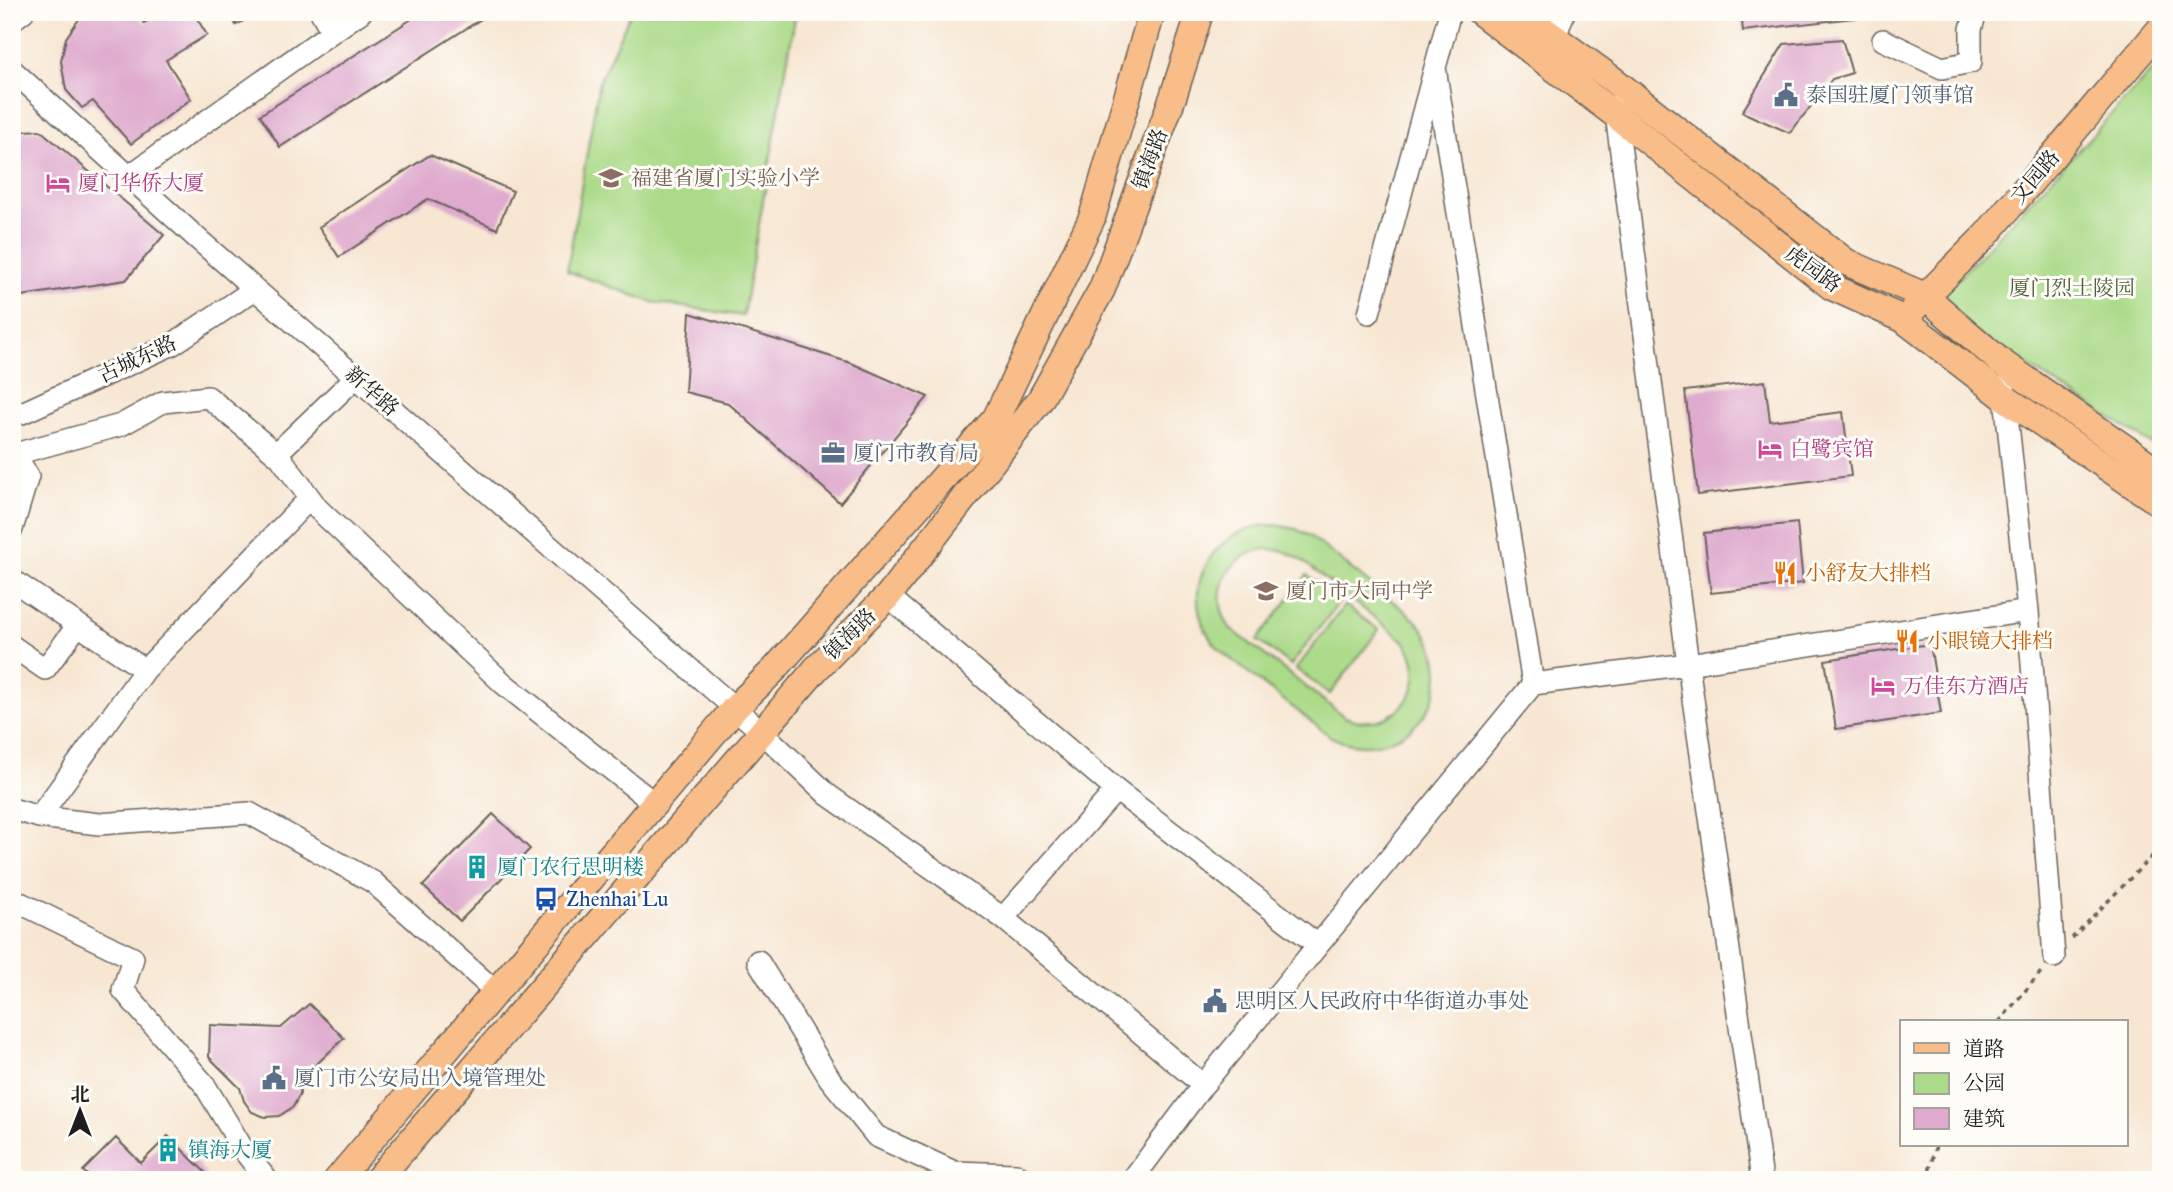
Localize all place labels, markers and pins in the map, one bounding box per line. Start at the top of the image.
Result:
public building icon: 泰国驻厦门领事馆 [1772,81,1800,109]
place label: 泰国驻厦门领事馆 [1806,82,1974,108]
school or university icon: 福建省厦门实验小学 [597,164,625,192]
place label: 福建省厦门实验小学 [631,165,820,191]
hotel icon: 厦门华侨大厦 [44,169,72,197]
place label: 厦门华侨大厦 [78,170,204,196]
hotel icon: 白鹭宾馆 [1756,435,1784,463]
place label: 白鹭宾馆 [1790,436,1874,462]
office icon: 厦门市教育局 [819,439,847,467]
place label: 厦门市教育局 [853,440,979,466]
restaurant icon: 小舒友大排档 [1771,559,1799,587]
place label: 小舒友大排档 [1805,560,1931,586]
school or university icon: 厦门市大同中学 [1252,577,1280,605]
place label: 厦门市大同中学 [1286,578,1433,604]
restaurant icon: 小眼镜大排档 [1893,627,1921,655]
place label: 小眼镜大排档 [1927,628,2053,654]
hotel icon: 万佳东方酒店 [1869,672,1897,700]
place label: 万佳东方酒店 [1903,673,2029,699]
building icon: 厦门农行思明楼 [463,853,491,881]
place label: 厦门农行思明楼 [497,854,644,880]
bus stop icon: Zhenhai Lu [532,885,560,913]
place label: Zhenhai Lu [566,886,668,912]
public building icon: 思明区人民政府中华街道办事处 [1201,987,1229,1015]
place label: 思明区人民政府中华街道办事处 [1235,988,1529,1014]
public building icon: 厦门市公安局出入境管理处 [260,1064,288,1092]
place label: 厦门市公安局出入境管理处 [294,1065,546,1091]
building icon: 镇海大厦 [154,1136,182,1164]
place label: 镇海大厦 [188,1137,272,1163]

